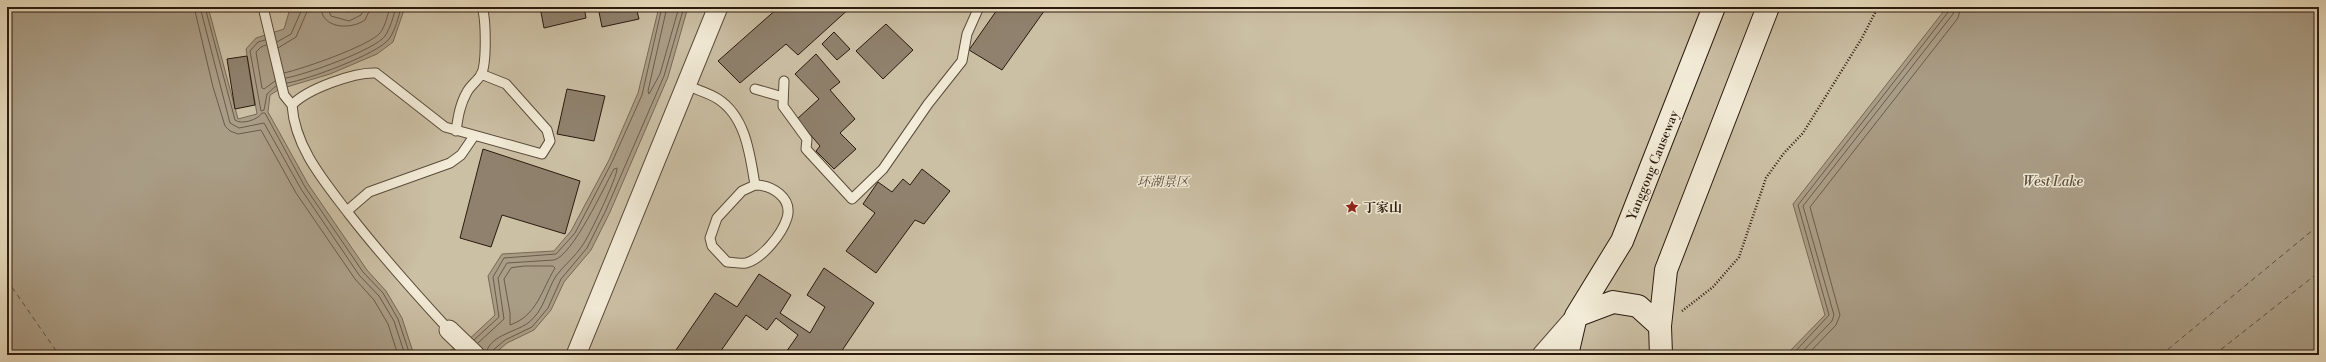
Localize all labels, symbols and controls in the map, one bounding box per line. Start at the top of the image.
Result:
street label: Yanggong Causeway [1623,107,1683,224]
water label: West Lake [2023,173,2083,191]
park label: 环湖景区 [1137,174,1191,190]
place icon: 丁家山 [1344,199,1360,215]
place label: 丁家山 [1363,200,1402,216]

